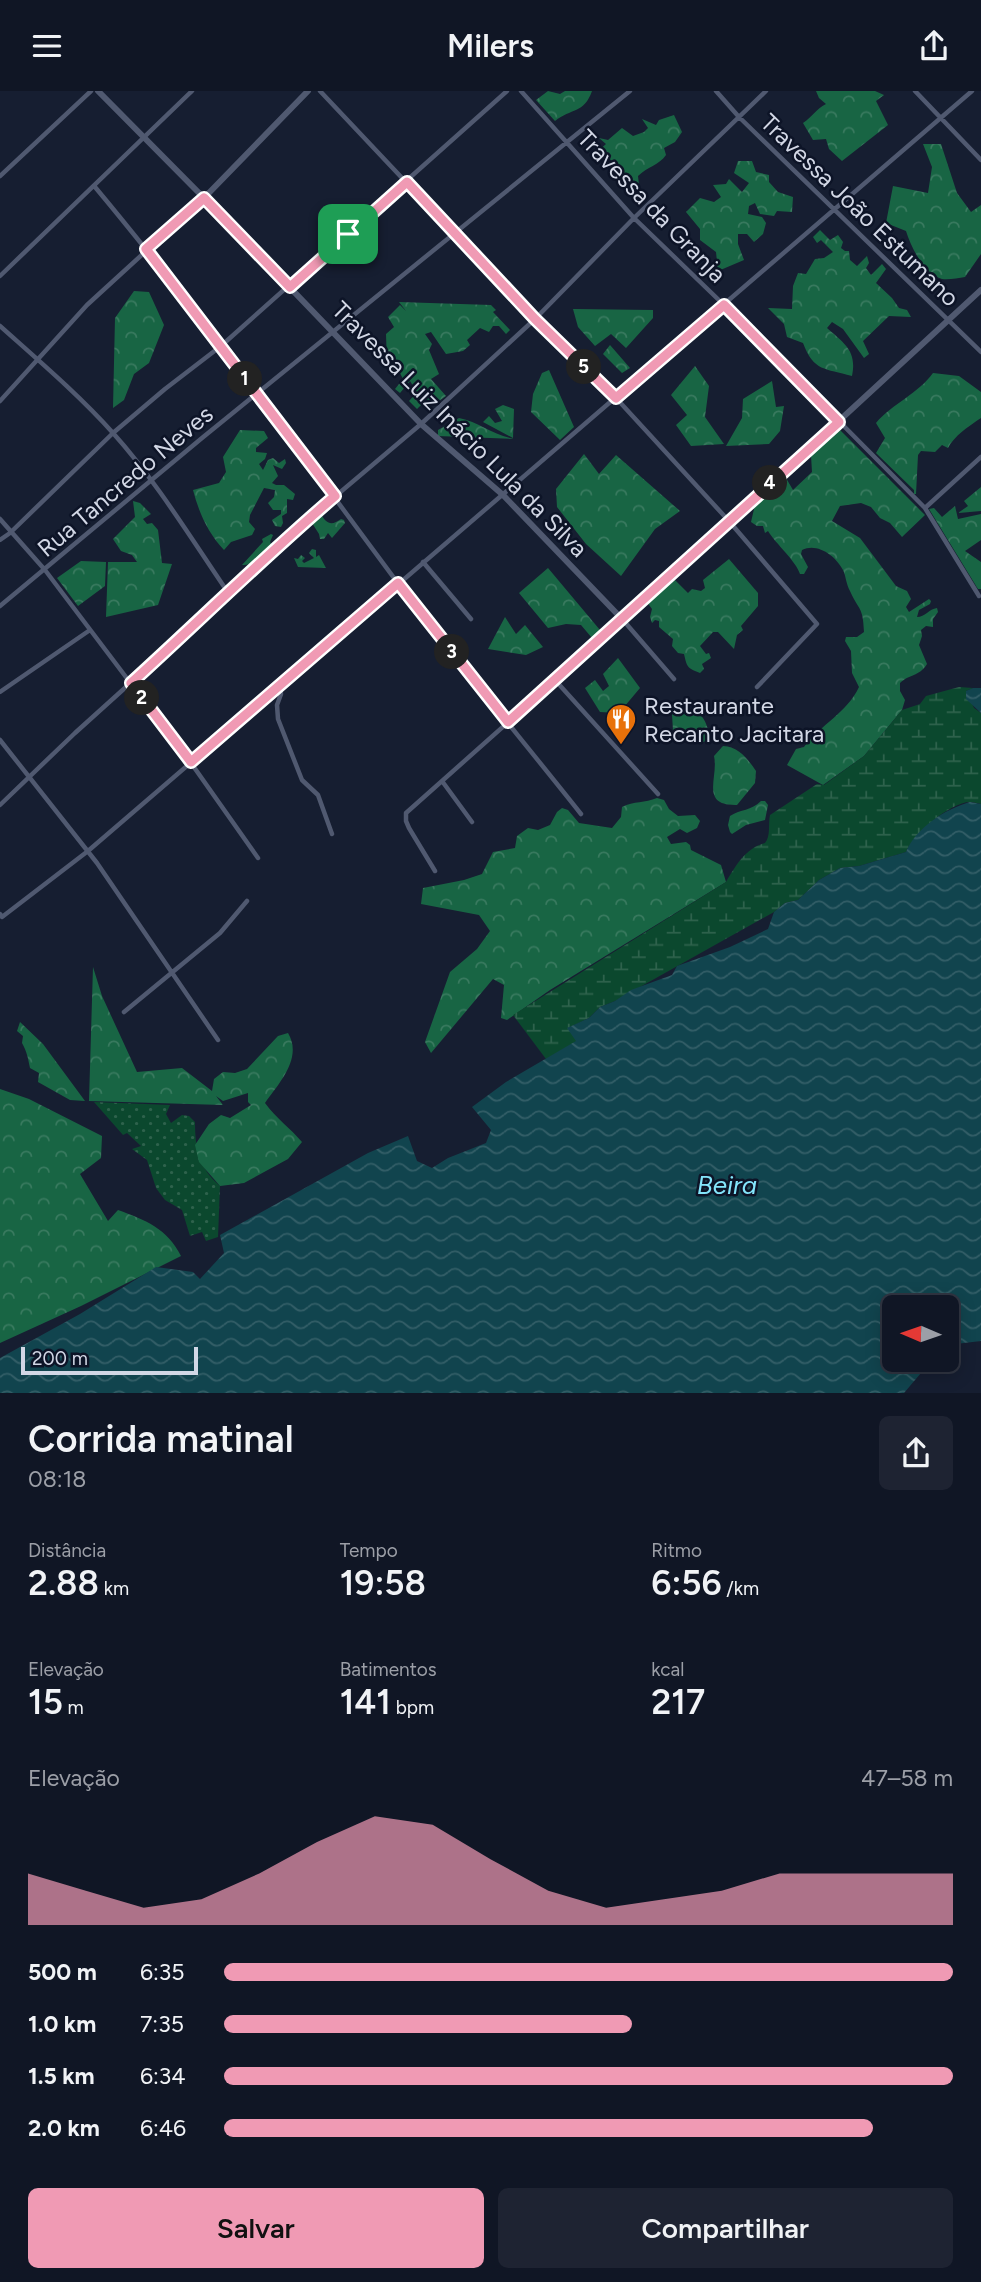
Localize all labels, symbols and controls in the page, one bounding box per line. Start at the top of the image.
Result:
icon: menu [28,27,66,65]
text: Milers [447,27,534,65]
icon: share [915,27,953,65]
street label: Travessa João Estumano [755,108,965,312]
street label: Travessa da Granja [572,124,732,288]
pin [318,204,378,264]
icon: arrive [329,215,367,253]
street label: Travessa Luiz Inácio Lula da Silva [326,295,594,563]
pin: 5 [566,349,602,385]
text: 5 [578,355,589,378]
pin: 1 [228,361,262,397]
text: 1 [240,367,249,390]
street label: Rua Tancredo Neves [31,399,219,563]
pin: 4 [752,465,788,501]
text: 4 [763,471,776,494]
pin: 3 [434,635,470,669]
text: 3 [446,640,457,663]
pin: 2 [124,681,160,715]
text: 2 [136,686,147,709]
place label: Restaurante Recanto Jacitara [644,691,824,748]
restaurant icon: Restaurante Recanto Jacitara [604,702,638,746]
water label: Beira [697,1169,757,1201]
north arrow [882,1295,959,1372]
map controls [882,1295,959,1372]
scale bar [21,1344,198,1376]
text: 200 m [32,1347,88,1370]
text: Corrida matinal [28,1416,294,1462]
button: share [879,1416,953,1490]
text: 08:18 [28,1465,86,1493]
text: Distância [28,1539,106,1562]
text: Tempo [340,1539,398,1562]
text: Ritmo [651,1539,702,1562]
text: 2.88 [28,1562,99,1604]
text: 19:58 [340,1562,426,1604]
text: 6:56 [651,1562,722,1604]
text: km [99,1577,129,1600]
text: /km [722,1577,759,1600]
text: Elevação [28,1658,104,1681]
text: Batimentos [340,1658,437,1681]
text: kcal [651,1658,685,1681]
text: 15 [28,1681,63,1723]
text: 141 [340,1681,391,1723]
text: 217 [651,1681,705,1723]
text: m [63,1696,84,1719]
text: bpm [391,1696,434,1719]
text: Elevação [28,1764,120,1792]
text: 47–58 m [861,1764,953,1792]
text: 500 m [28,1958,97,1986]
text: 6:35 [140,1958,185,1986]
text: 1.0 km [28,2010,96,2038]
text: 7:35 [140,2010,184,2038]
text: 1.5 km [28,2062,95,2090]
text: 6:34 [140,2062,186,2090]
text: 2.0 km [28,2114,100,2142]
text: 6:46 [140,2114,186,2142]
button: Salvar [28,2188,484,2268]
button: Compartilhar [498,2188,953,2268]

